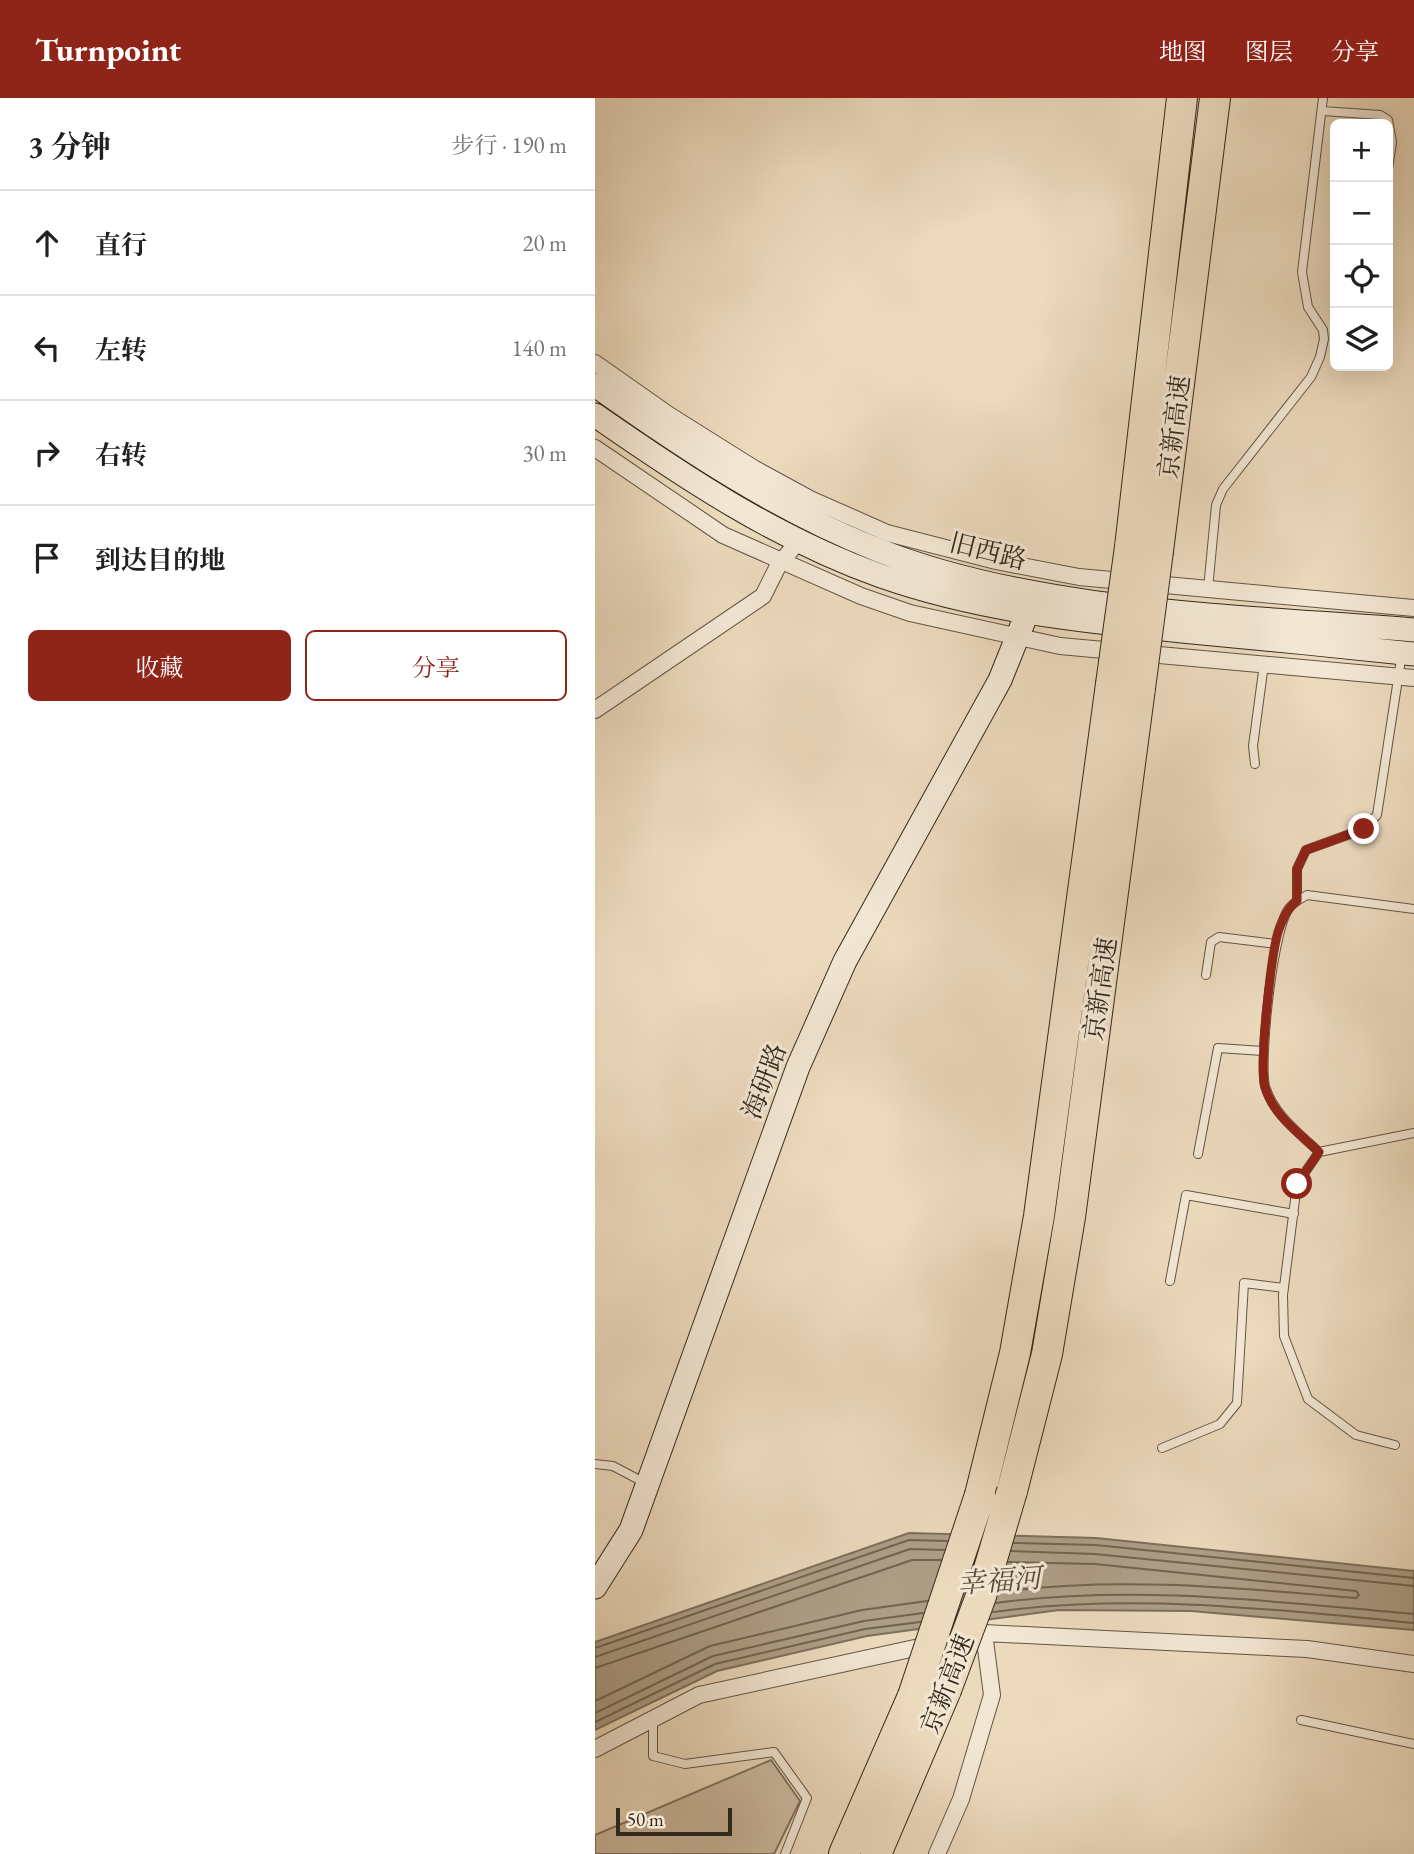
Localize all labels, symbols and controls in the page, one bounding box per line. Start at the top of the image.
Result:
text: Turnpoint [35,28,181,71]
text: 地图 [1159,36,1207,67]
text: 图层 [1245,36,1293,67]
text: 分享 [1331,36,1379,67]
map controls [1330,119,1393,371]
button: + [1330,119,1393,182]
text: 3 分钟 [28,127,111,166]
text: 步行 · 190 m [452,130,567,160]
button: − [1330,182,1393,245]
icon: ahead [28,224,66,262]
text: 直行 [95,228,147,262]
text: 20 m [522,228,567,258]
button: locate [1330,245,1393,308]
button: layers [1330,308,1393,371]
icon: left [28,329,66,367]
text: 左转 [95,333,147,367]
text: 140 m [511,333,567,363]
street label: 京新高速 [1151,373,1197,481]
icon: right [28,434,66,472]
text: 右转 [95,438,147,472]
text: 30 m [522,438,567,468]
street label: 旧西路 [946,525,1030,577]
icon: arrive [28,539,66,577]
text: 到达目的地 [95,543,225,577]
button: 收藏 [28,630,291,701]
button: 分享 [305,630,567,701]
route end [1348,813,1379,844]
street label: 京新高速 [1076,935,1124,1043]
street label: 海研路 [734,1038,794,1124]
route start [1281,1168,1312,1199]
water label: 幸福河 [956,1559,1047,1601]
street label: 京新高速 [912,1629,982,1739]
scale bar [616,1805,731,1837]
text: 50 m [627,1807,664,1832]

